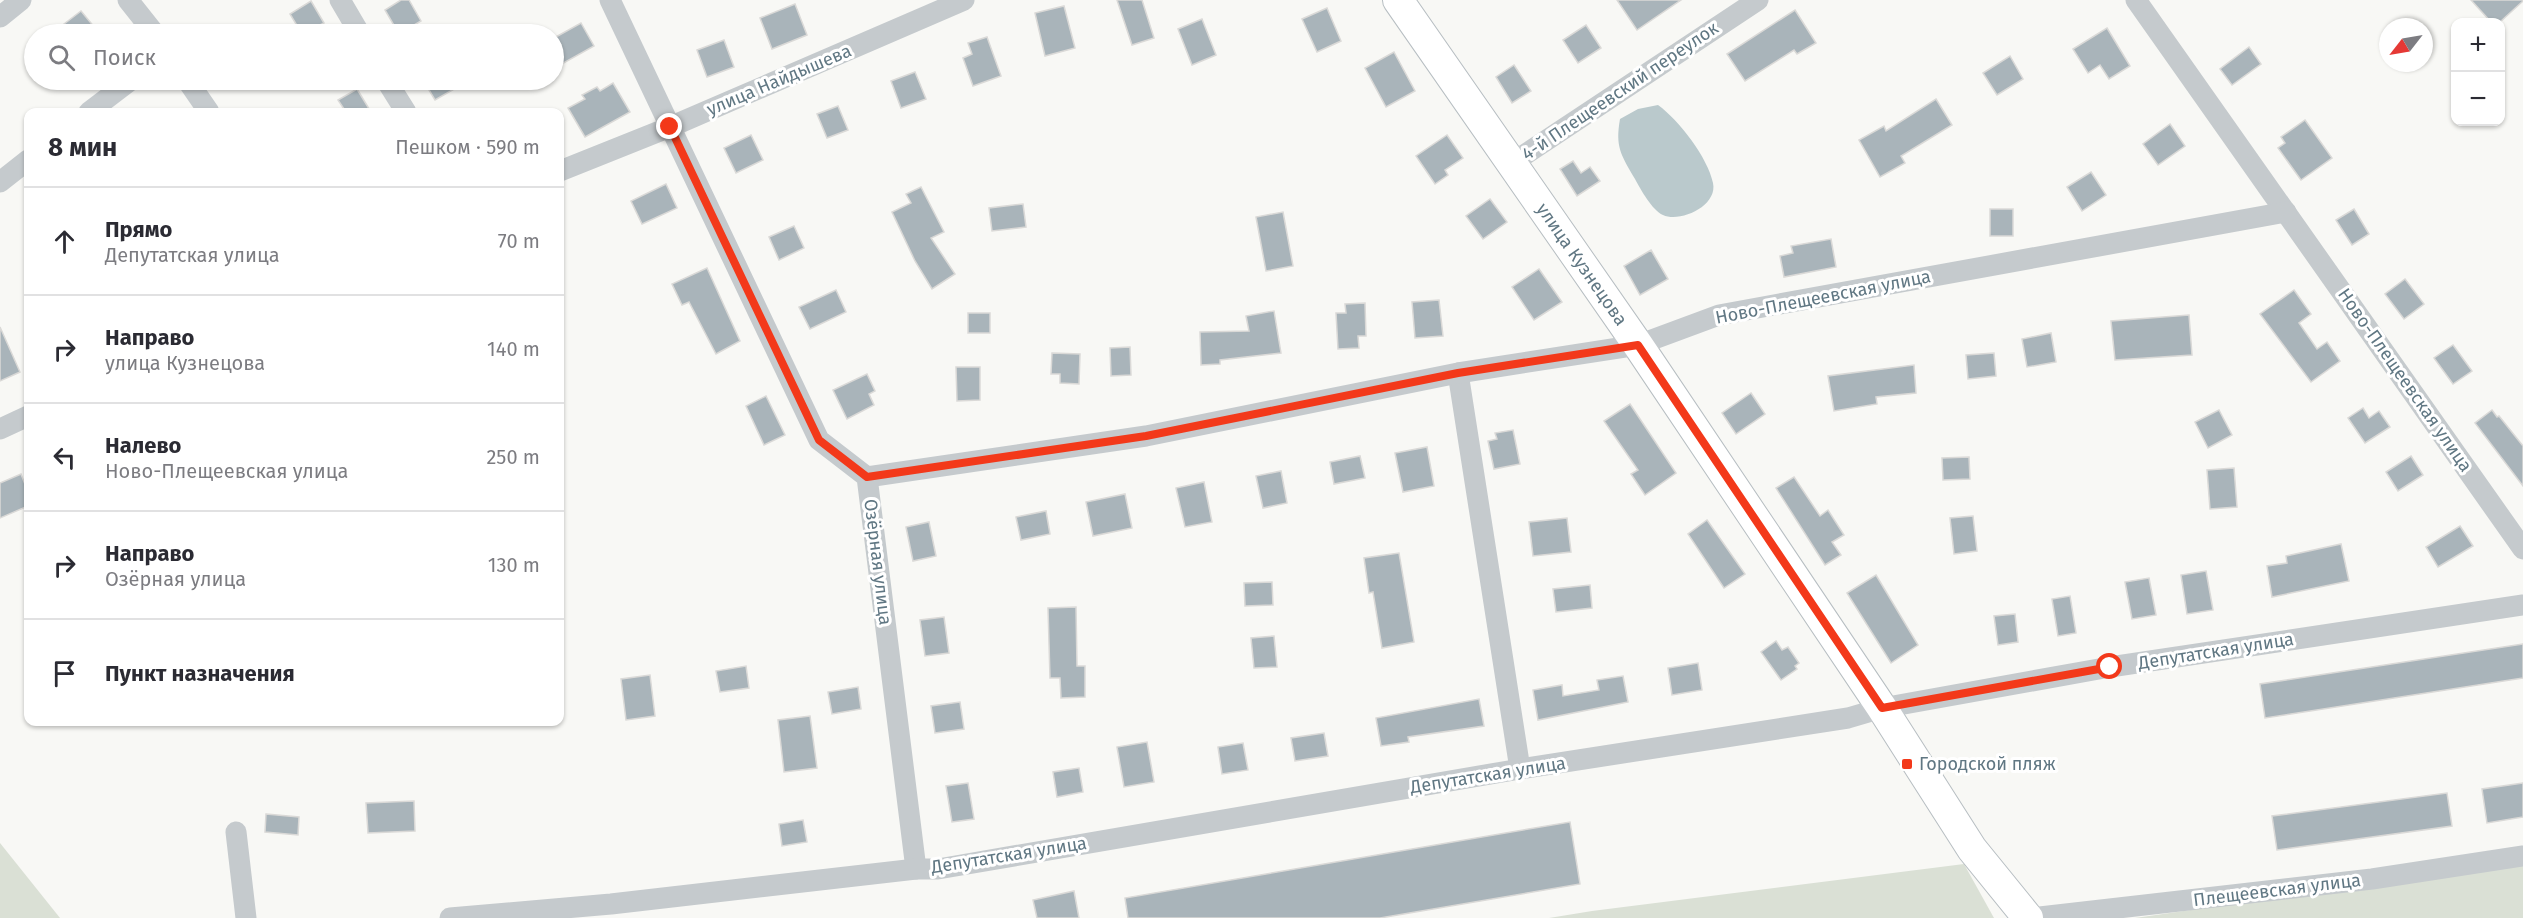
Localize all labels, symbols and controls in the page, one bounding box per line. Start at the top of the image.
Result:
street label: 4-й Плещеевский переулок [1517,16,1723,165]
north arrow [2379,18,2433,72]
map controls [2451,18,2505,126]
button: + [2451,18,2505,72]
search box [24,24,564,90]
street label: улица Найдышева [703,40,855,120]
icon: search [45,41,78,74]
text: Поиск [93,44,156,71]
button: − [2451,72,2505,126]
route end [656,113,682,139]
text: 8 мин [48,132,117,163]
text: Пешком · 590 m [395,135,540,159]
street label: улица Кузнецова [1532,199,1632,330]
text: Прямо [105,216,172,243]
icon: ahead [48,225,81,258]
text: 70 m [498,229,540,253]
text: Депутатская улица [105,243,280,267]
street label: Ново-Плещеевская улица [1713,265,1933,329]
street label: Ново-Плещеевская улица [2333,284,2477,476]
text: Направо [105,324,194,351]
icon: right [48,333,81,366]
text: 140 m [487,337,540,361]
text: улица Кузнецова [105,351,265,375]
text: Налево [105,432,181,459]
icon: left [48,441,81,474]
text: 250 m [486,445,540,469]
text: Ново-Плещеевская улица [105,459,348,483]
street label: Озёрная улица [859,498,897,626]
text: Направо [105,540,194,567]
icon: right [48,549,81,582]
text: 130 m [488,553,540,577]
text: Озёрная улица [105,567,246,591]
street label: Депутатская улица [2136,628,2295,674]
route start [2096,653,2122,679]
icon: arrive [48,657,81,690]
text: Пункт назначения [105,660,295,687]
street label: Депутатская улица [1408,752,1567,798]
place label: Городской пляж [1919,753,2056,775]
marker: Городской пляж [1900,757,1914,771]
street label: Депутатская улица [929,832,1088,878]
street label: Плещеевская улица [2192,869,2362,911]

